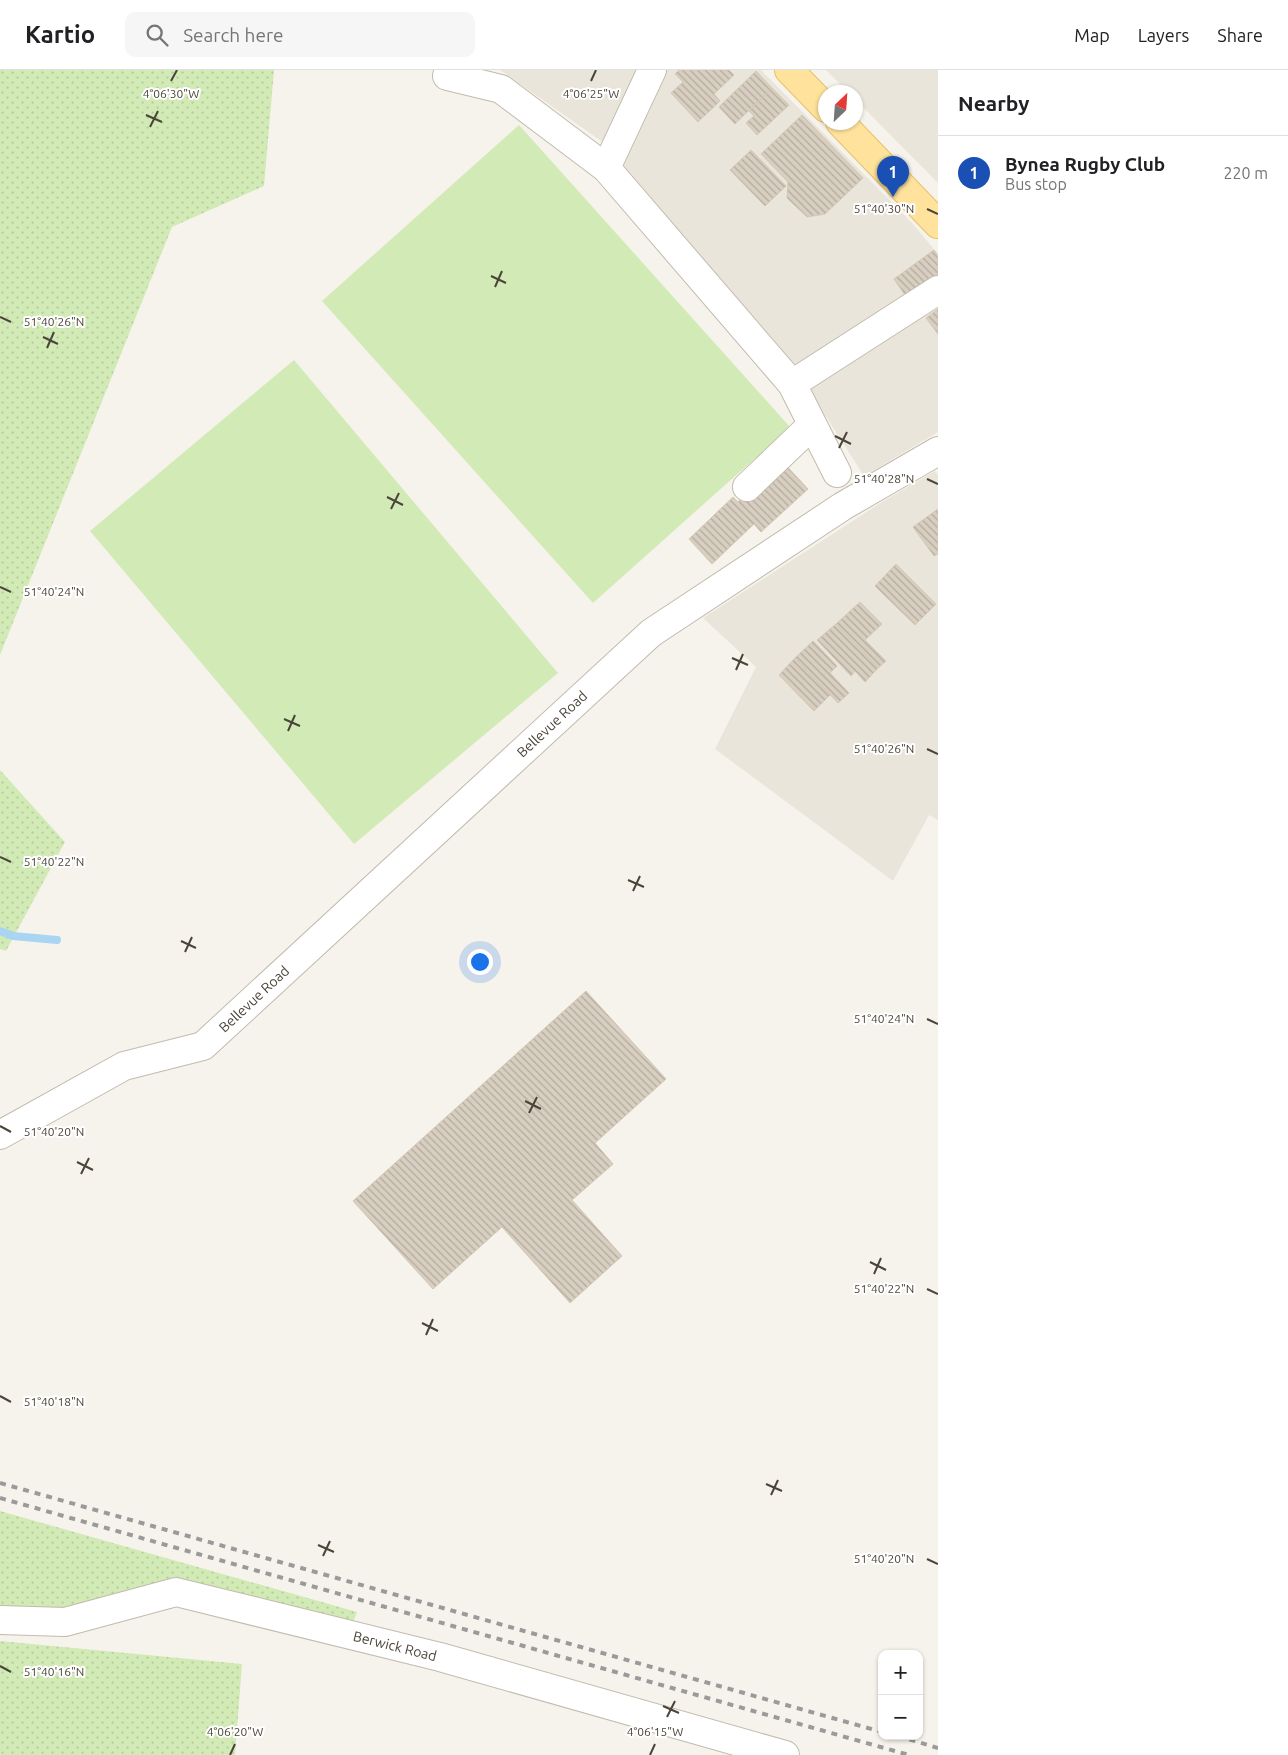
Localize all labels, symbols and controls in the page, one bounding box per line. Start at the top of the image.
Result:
search box [125,12,475,57]
text: Kartio [25,21,95,48]
icon: search [143,21,171,49]
text: Search here [183,24,284,46]
text: Map [1074,25,1110,45]
text: Layers [1138,25,1189,45]
text: Share [1217,25,1263,45]
north arrow [818,85,863,130]
text: 4°06'30"W [143,87,199,100]
text: 4°06'25"W [563,87,619,100]
text: Nearby [958,91,1029,115]
text: Bynea Rugby Club [1005,153,1165,175]
pin: 1 [877,156,909,197]
text: 1 [969,164,979,182]
text: 220 m [1223,164,1268,182]
text: Bus stop [1005,175,1067,193]
text: 51°40'30"N [854,202,914,215]
text: 51°40'26"N [24,315,84,328]
text: 51°40'28"N [854,472,914,485]
text: 51°40'24"N [24,585,84,598]
street label: Bellevue Road [514,688,590,760]
text: 51°40'26"N [854,742,914,755]
text: 51°40'22"N [24,855,84,868]
your location [467,949,493,975]
street label: Bellevue Road [216,963,292,1035]
text: 51°40'24"N [854,1012,914,1025]
text: 51°40'20"N [24,1125,84,1138]
text: 51°40'22"N [854,1282,914,1295]
text: 51°40'18"N [24,1395,84,1408]
text: 51°40'20"N [854,1552,914,1565]
street label: Berwick Road [352,1628,438,1664]
map controls [878,1650,923,1740]
button: + [878,1650,923,1695]
text: 51°40'16"N [24,1665,84,1678]
button: − [878,1695,923,1740]
text: 4°06'20"W [207,1725,263,1738]
text: 4°06'15"W [627,1725,683,1738]

